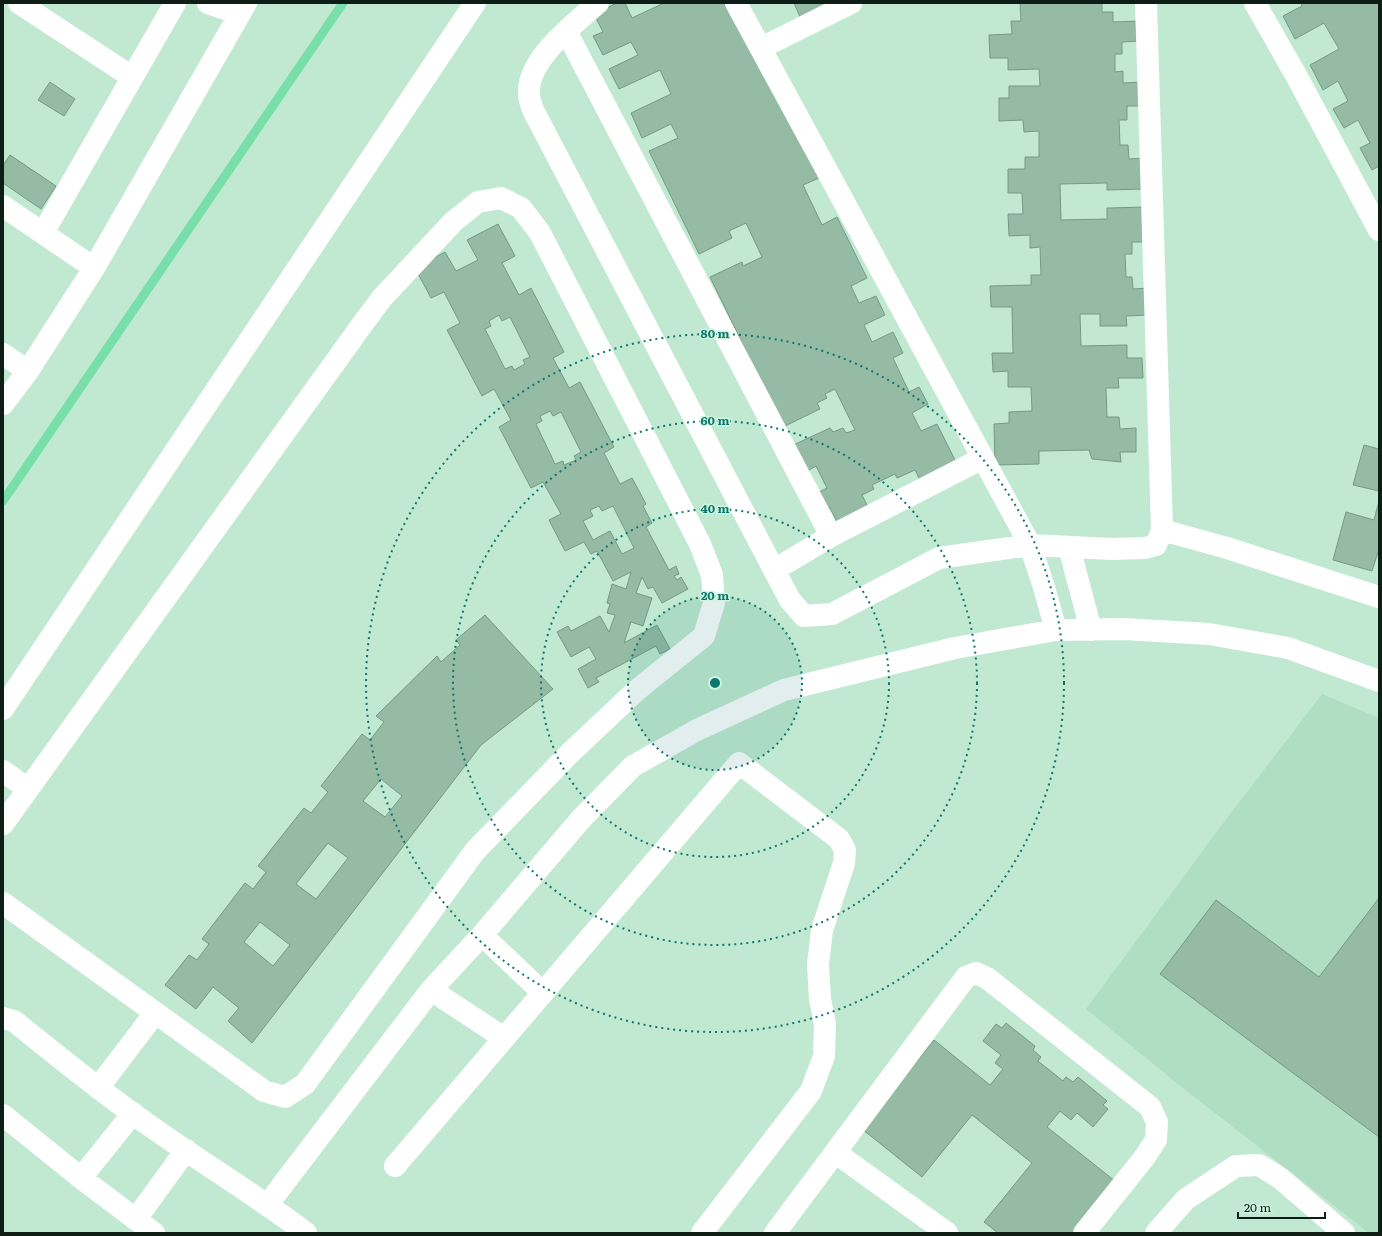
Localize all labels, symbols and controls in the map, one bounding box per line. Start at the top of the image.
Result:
text: 80 m [701,324,729,342]
text: 60 m [701,411,729,429]
text: 40 m [701,499,730,517]
text: 20 m [701,586,729,604]
centre of rings [708,676,722,690]
scale bar [1238,1194,1325,1220]
text: 20 m [1244,1198,1271,1216]

